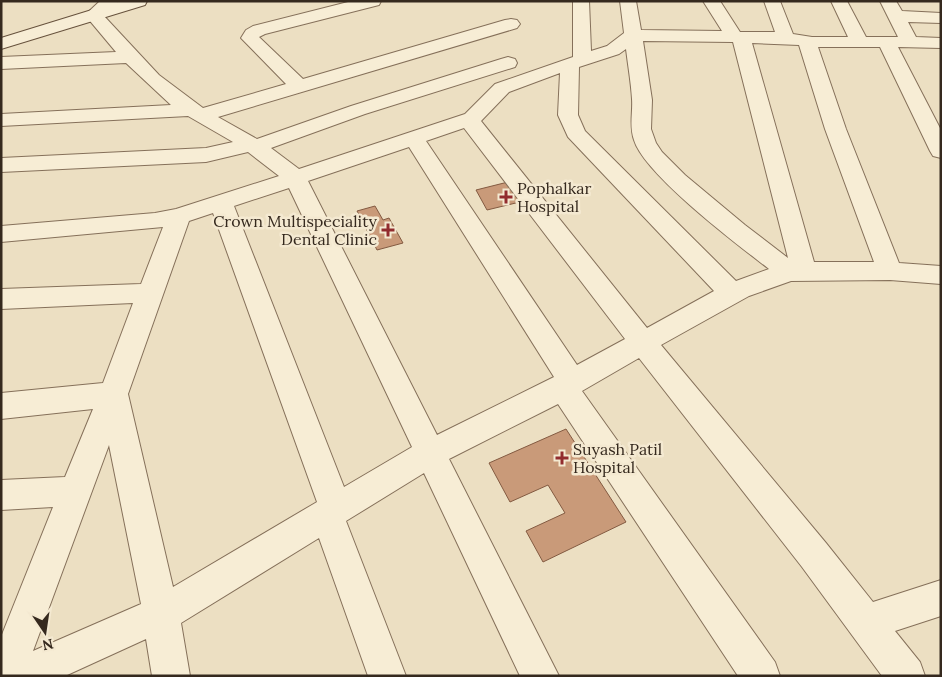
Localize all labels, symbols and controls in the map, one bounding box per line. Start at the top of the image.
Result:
place label: Pophalkar Hospital [517,178,591,216]
marker: Pophalkar Hospital [499,190,513,204]
place label: Crown Multispeciality Dental Clinic [213,211,378,249]
marker: Crown Multispeciality Dental Clinic [381,223,395,237]
place label: Suyash Patil Hospital [573,439,662,477]
marker: Suyash Patil Hospital [555,451,569,465]
north arrow [20,607,70,657]
text: N [40,635,55,655]

